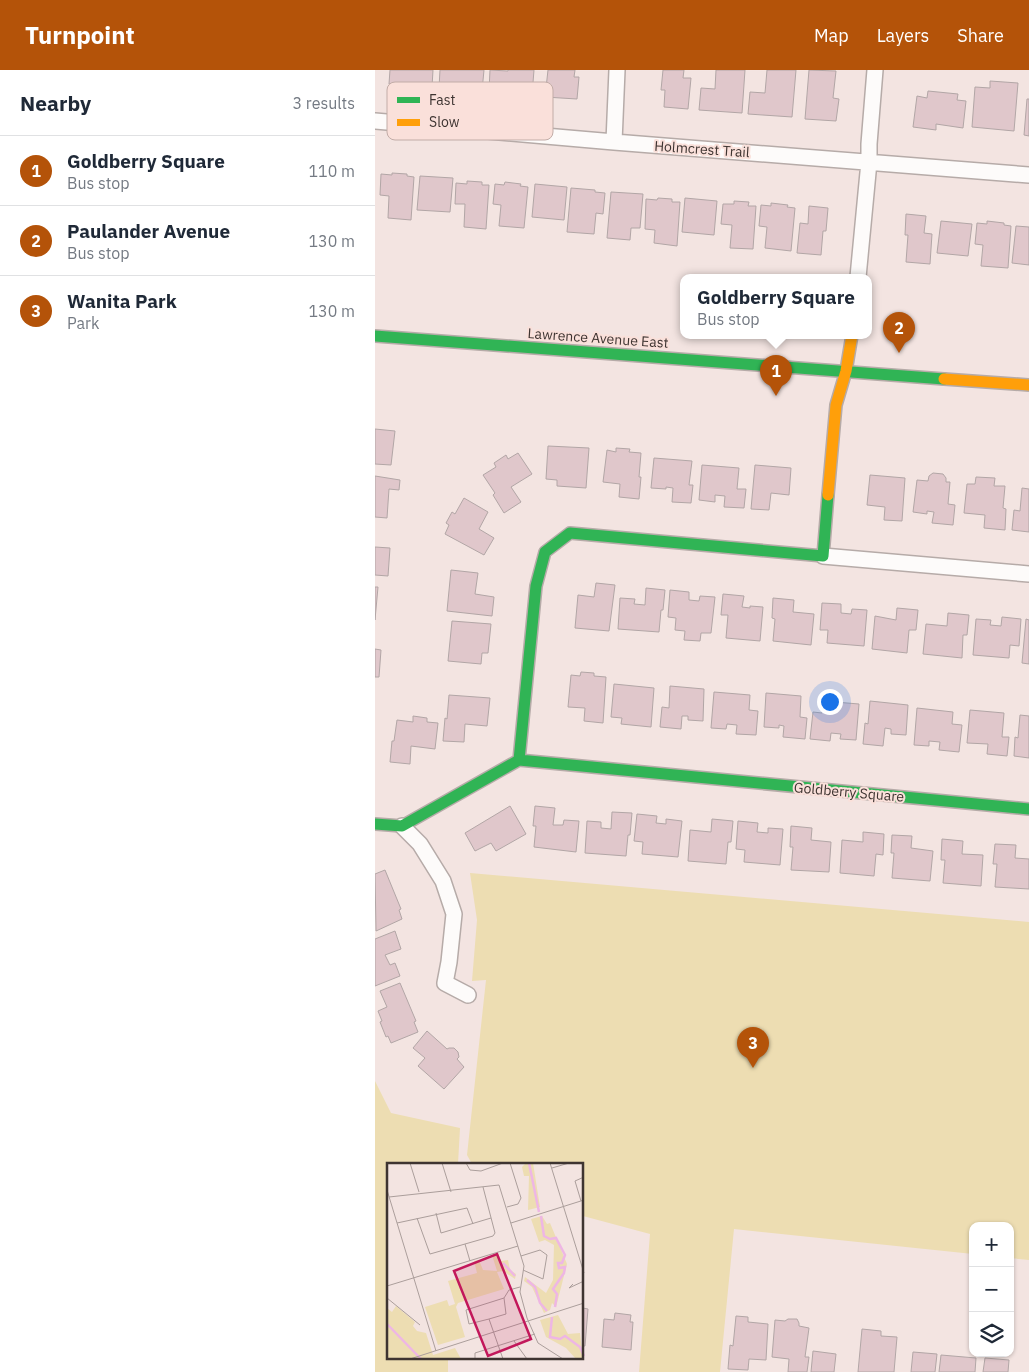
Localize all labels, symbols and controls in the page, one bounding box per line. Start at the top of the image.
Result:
text: Turnpoint [25,19,135,51]
text: Map [814,24,849,47]
text: Layers [877,24,929,47]
text: Share [957,24,1004,47]
legend [387,82,553,140]
text: Nearby [20,89,91,117]
text: Fast [429,91,455,109]
text: 3 results [292,93,355,113]
text: Slow [429,113,460,131]
street label: Holmcrest Trail [654,137,751,161]
text: Goldberry Square [67,149,225,173]
text: 1 [31,161,41,181]
text: 110 m [308,161,355,181]
text: Bus stop [67,173,130,193]
text: Paulander Avenue [67,219,230,243]
text: 2 [31,231,41,251]
text: 130 m [308,231,355,251]
text: Bus stop [67,243,130,263]
popup [680,274,872,339]
text: Goldberry Square [697,285,855,309]
text: Wanita Park [67,289,177,313]
text: 3 [31,301,41,321]
text: 130 m [308,301,355,321]
text: Bus stop [697,309,760,329]
pin: 2 [883,312,915,353]
text: Park [67,313,99,333]
street label: Lawrence Avenue East [527,324,669,352]
pin: 1 [760,355,792,396]
your location [817,689,843,715]
street label: Goldberry Square [793,778,905,806]
pin: 3 [737,1027,769,1068]
inset map [387,1163,584,1360]
map controls [969,1222,1014,1357]
button: + [969,1222,1014,1267]
button: − [969,1267,1014,1312]
button: layers [969,1312,1014,1357]

